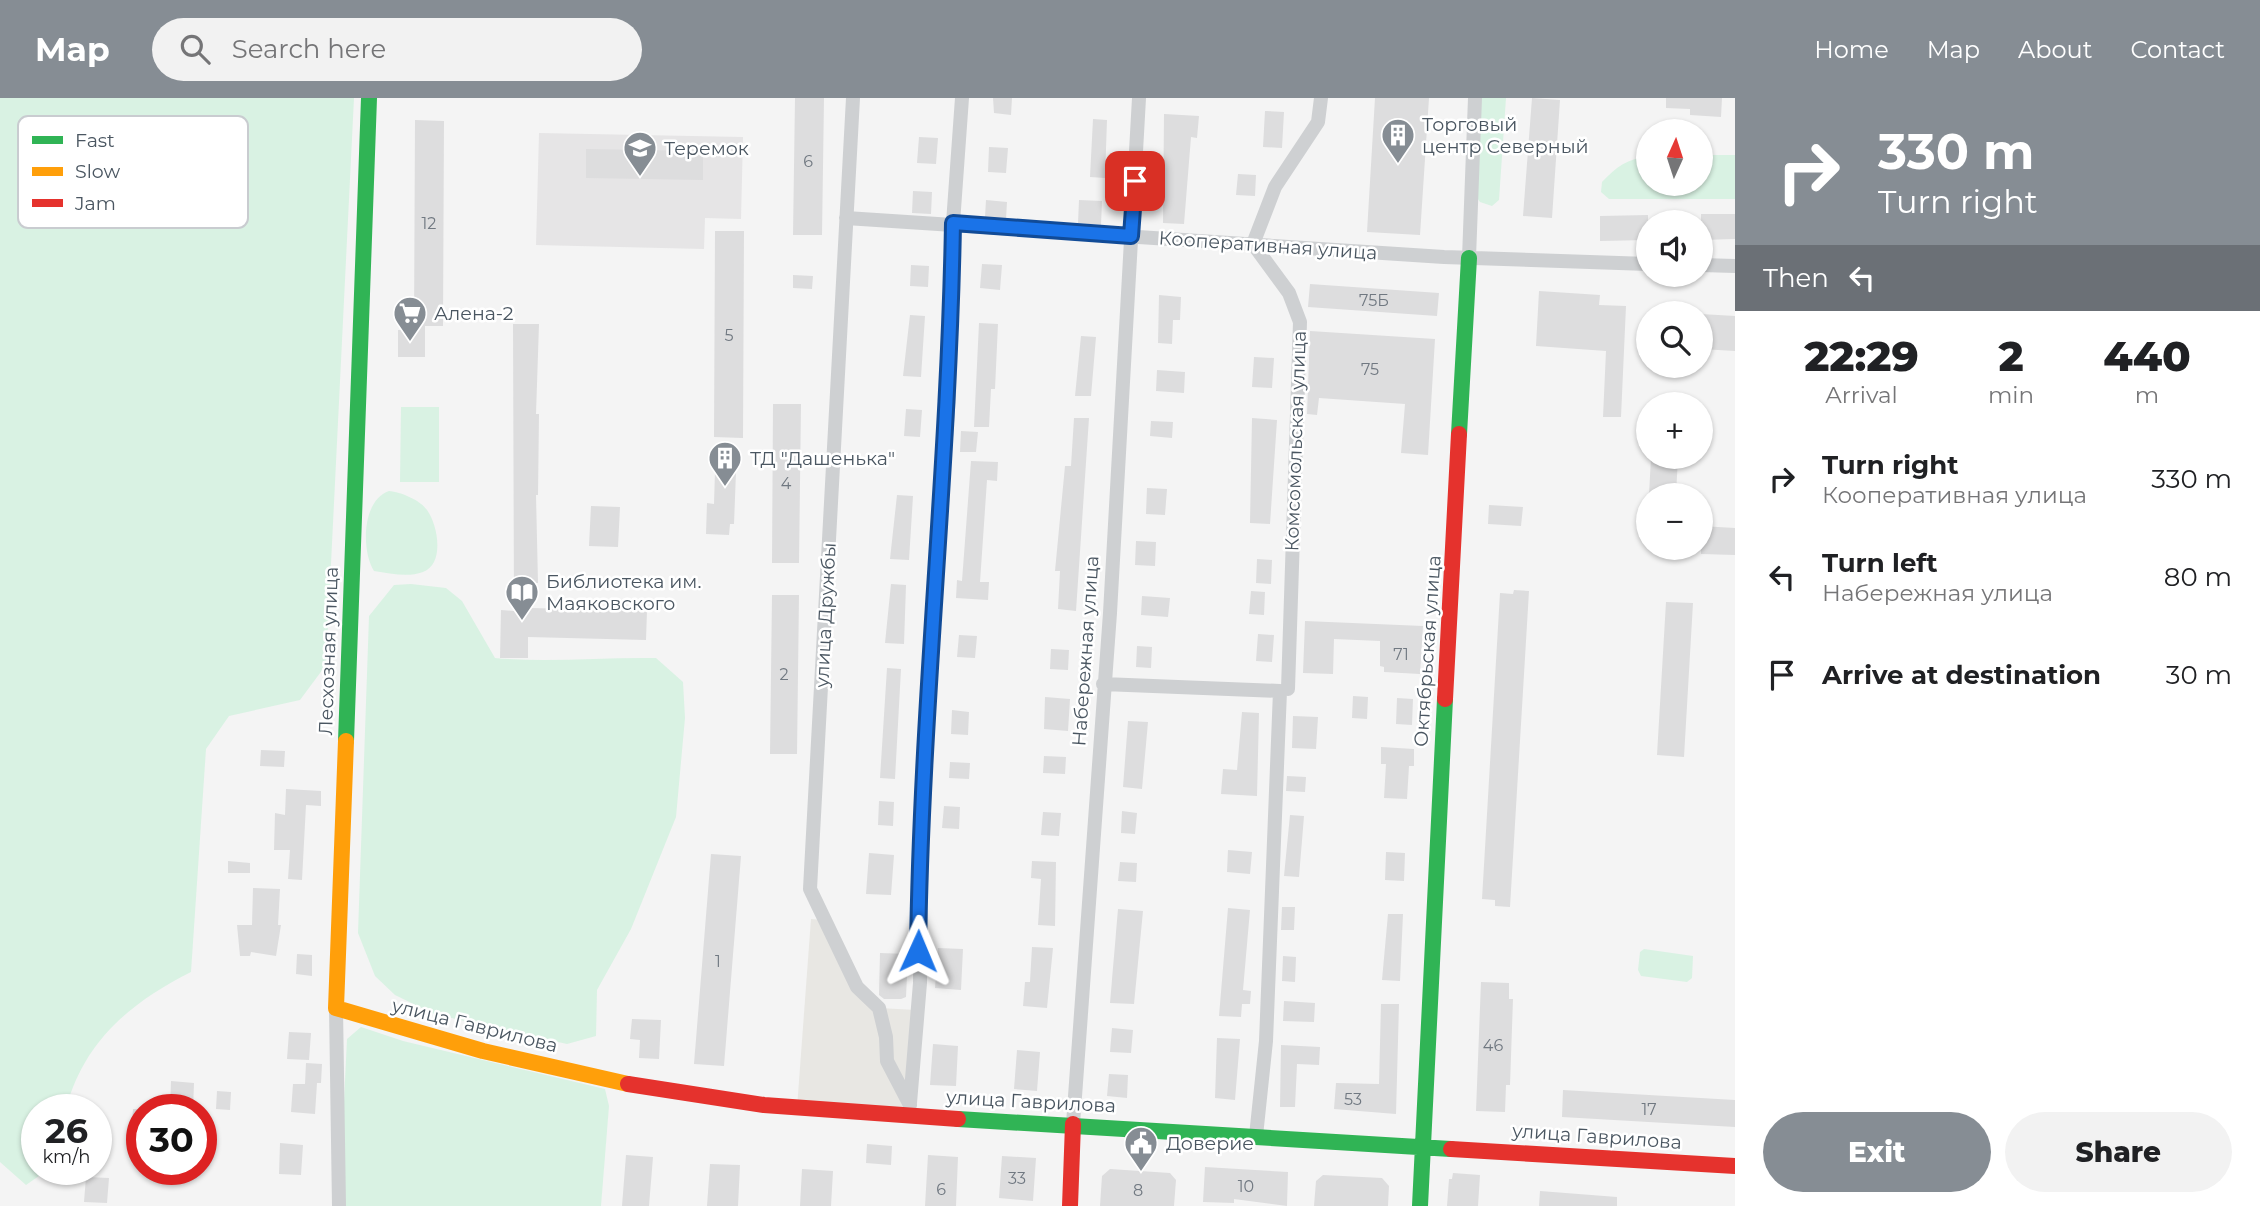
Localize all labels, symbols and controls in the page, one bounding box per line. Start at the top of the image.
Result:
search box [152,18,642,81]
text: Map [35,29,110,69]
icon: search [176,30,214,68]
text: Search here [232,33,386,65]
text: Home [1814,35,1889,64]
text: Map [1927,35,1980,64]
text: About [2018,35,2092,64]
text: Contact [2130,35,2225,64]
place label: Торговый центр Северный [1422,113,1589,158]
legend [18,116,248,228]
building icon: Торговый центр Северный [1379,116,1417,165]
north arrow [1636,119,1713,196]
map controls [1636,119,1713,560]
text: 330 m [1878,122,2034,181]
icon: right [1763,126,1854,217]
text: Fast [75,129,115,152]
school or university icon: Теремок [621,129,659,178]
place label: Теремок [664,137,749,160]
pin [1105,151,1165,211]
house number: 6 [803,152,813,171]
text: Slow [75,160,120,183]
icon: arrive [1116,162,1154,200]
text: Turn right [1878,182,2038,221]
text: Jam [74,192,116,215]
button: sound [1636,210,1713,287]
house number: 12 [422,214,436,233]
street label: Кооперативная улица [1158,226,1378,265]
icon: left [1843,259,1881,297]
text: Then [1763,262,1829,294]
house number: 75Б [1359,291,1389,310]
supermarket icon: Алена-2 [391,294,429,343]
button: search [1636,301,1713,378]
place label: Алена-2 [434,302,514,325]
house number: 5 [724,326,734,345]
street label: Комсомольская улица [1280,330,1311,552]
text: 22:29 [1804,330,1919,382]
text: 2 [1998,330,2024,382]
text: 440 [2103,330,2191,382]
house number: 75 [1361,360,1379,379]
text: Arrival [1825,381,1898,409]
text: min [1988,381,2034,409]
text: m [2135,381,2159,409]
button: + [1636,392,1713,469]
building icon: ТД "Дашенька" [706,439,744,488]
place label: ТД "Дашенька" [750,447,895,470]
text: Turn right [1822,449,1958,481]
icon: right [1763,460,1801,498]
text: 330 m [2151,463,2232,495]
house number: 4 [781,474,792,493]
text: Кооперативная улица [1822,481,2087,509]
button: − [1636,483,1713,560]
street label: улица Дружбы [810,542,841,689]
text: Turn left [1822,547,1938,579]
street label: Октябрьская улица [1409,554,1446,748]
street label: Набережная улица [1067,555,1104,747]
icon: left [1763,558,1801,596]
text: 80 m [2164,561,2232,593]
street label: Лесхозная улица [314,566,343,736]
place label: Библиотека им. Маяковского [546,570,701,615]
library icon: Библиотека им. Маяковского [503,573,541,622]
text: Набережная улица [1822,579,2053,607]
house number: 71 [1393,645,1409,664]
icon: arrive [1763,656,1801,694]
text: Arrive at destination [1822,659,2101,691]
text: 30 m [2166,659,2232,691]
house number: 2 [779,665,789,684]
position arrow [881,914,955,988]
house number: 1 [715,952,721,971]
street label: улица Гаврилова [389,994,560,1057]
house number: 46 [1483,1036,1503,1055]
street label: улица Гаврилова [944,1086,1116,1117]
house number: 53 [1344,1090,1362,1109]
speed limit sign: 30 [126,1094,217,1185]
house number: 17 [1641,1100,1657,1119]
text: 26 [45,1109,88,1152]
button: Exit [1763,1112,1991,1192]
button: Share [2005,1112,2232,1192]
street label: улица Гаврилова [1510,1119,1683,1154]
public building icon: Доверие [1122,1124,1160,1173]
place label: Доверие [1166,1132,1254,1155]
text: km/h [42,1146,91,1168]
house number: 33 [1008,1169,1026,1188]
house number: 10 [1238,1177,1254,1196]
house number: 6 [936,1180,946,1199]
house number: 8 [1133,1181,1143,1200]

